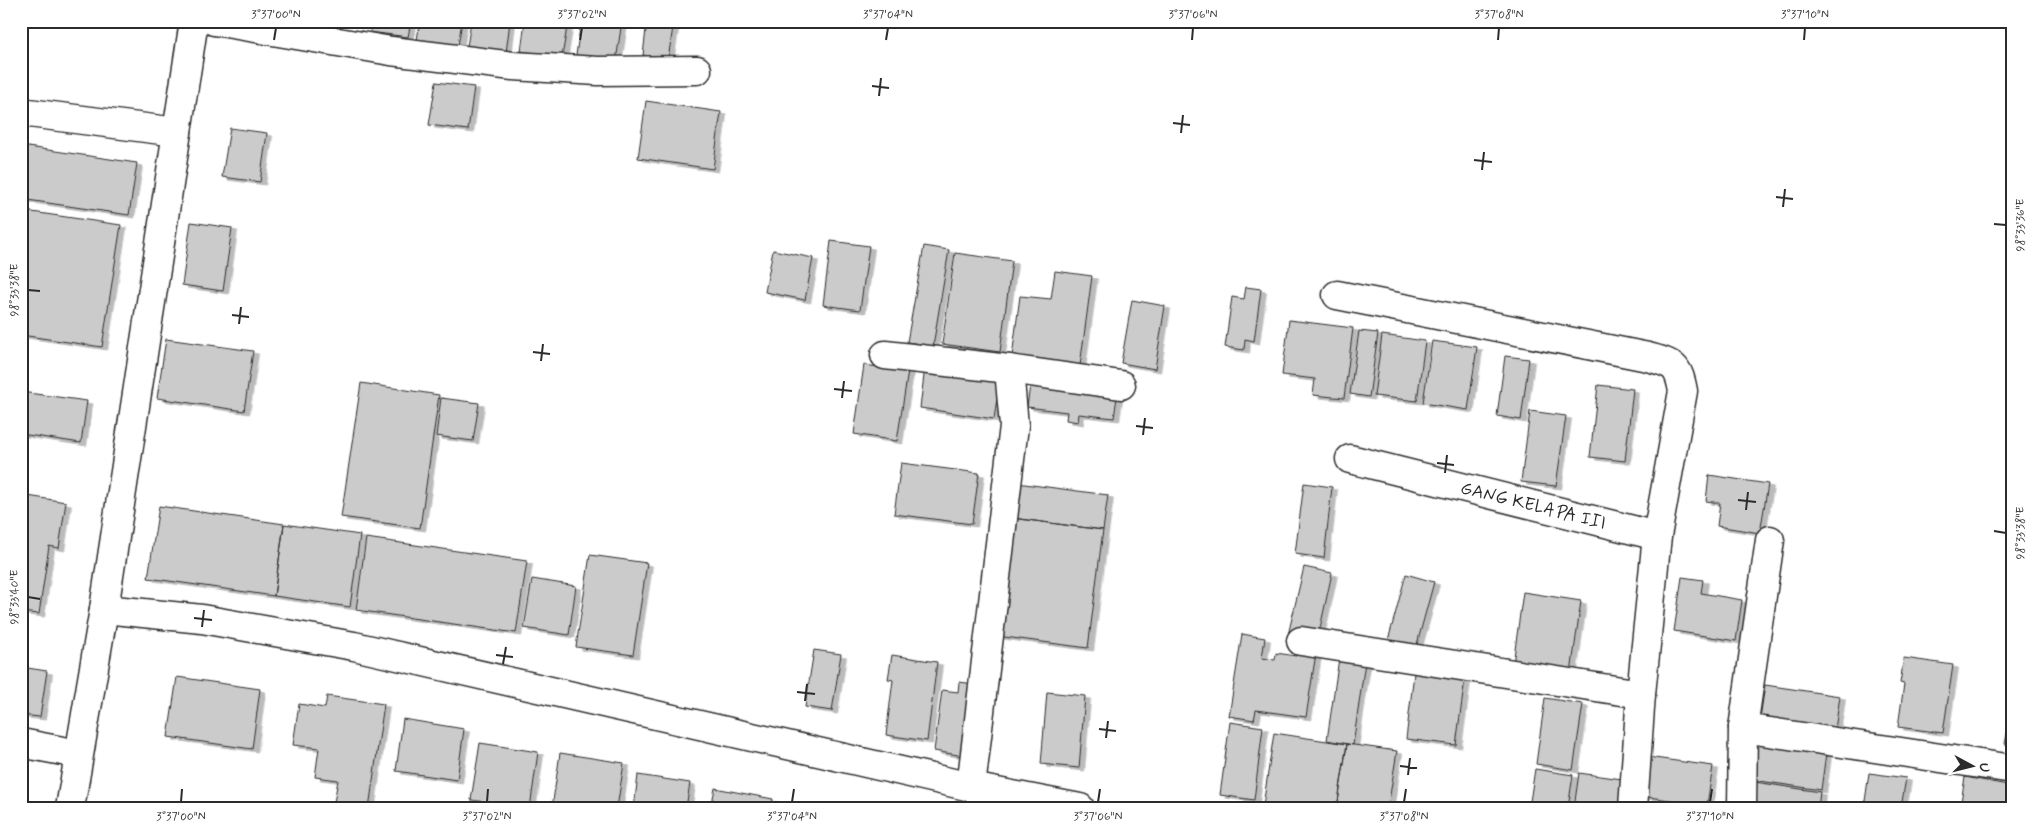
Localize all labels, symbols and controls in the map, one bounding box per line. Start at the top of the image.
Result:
text: 3°37'00"N [251,7,301,23]
text: 3°37'02"N [558,7,606,23]
text: 3°37'04"N [863,7,913,23]
text: 3°37'06"N [1168,7,1218,23]
text: 3°37'08"N [1474,7,1524,23]
text: 3°37'10"N [1781,7,1829,23]
text: 98°33'36"E [2013,198,2029,252]
text: 98°33'38"E [7,264,23,316]
street label: GANG KELAPA III [1458,476,1608,536]
text: 98°33'38"E [2013,507,2029,559]
text: 98°33'40"E [7,570,23,624]
north arrow [1946,742,1996,792]
text: U [1974,762,1993,773]
text: 3°37'00"N [156,809,206,825]
text: 3°37'02"N [463,809,511,825]
text: 3°37'04"N [767,809,817,825]
text: 3°37'06"N [1073,809,1123,825]
text: 3°37'08"N [1379,809,1429,825]
text: 3°37'10"N [1686,809,1734,825]

